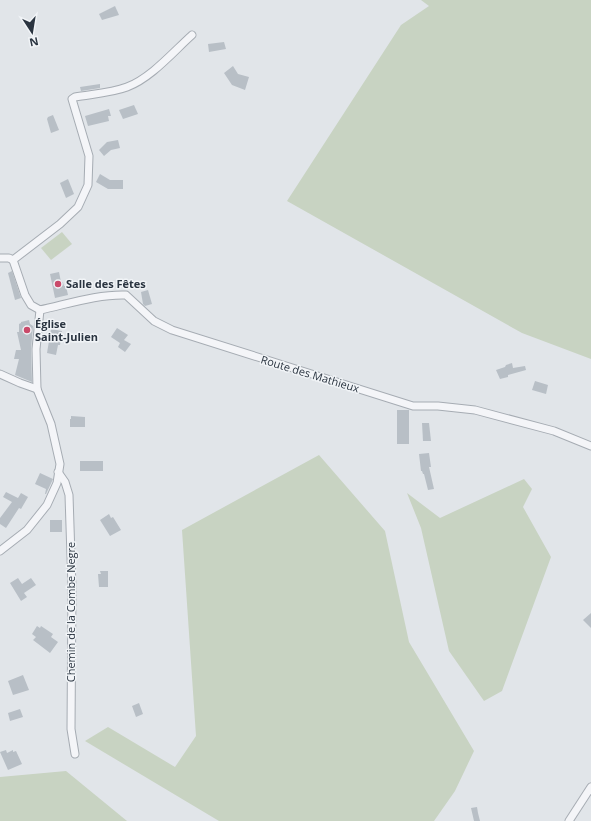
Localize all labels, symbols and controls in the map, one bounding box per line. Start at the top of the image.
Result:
north arrow [12,12,52,52]
text: N [28,34,40,51]
place label: Salle des Fêtes [66,276,146,291]
marker: Salle des Fêtes [53,279,63,289]
place label: Église Saint-Julien [35,316,98,344]
marker: Église Saint-Julien [22,325,32,335]
street label: Route des Mathieux [259,351,361,396]
street label: Chemin de la Combe Negre [63,542,78,682]

